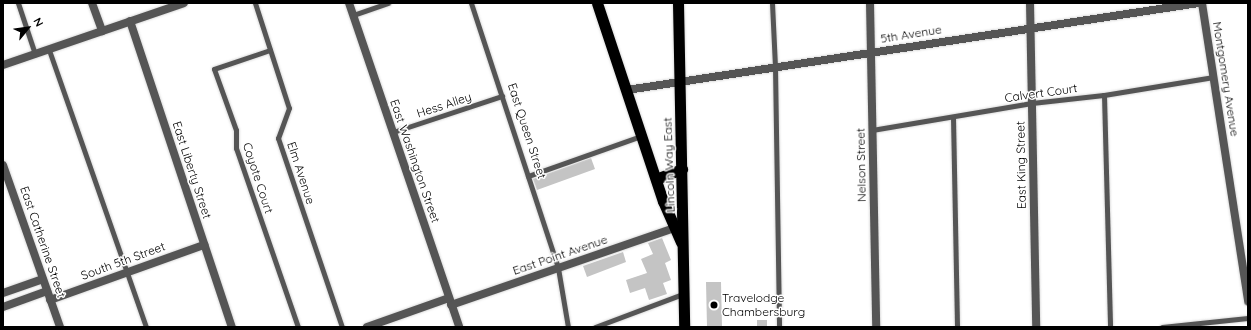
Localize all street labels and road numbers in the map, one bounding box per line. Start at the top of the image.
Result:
street label: Montgomery Avenue [1210,21,1242,137]
street label: 5th Avenue [879,22,943,46]
street label: East Queen Street [505,81,549,181]
street label: Calvert Court [1004,81,1078,105]
street label: Hess Alley [415,89,473,121]
street label: East Washington Street [387,97,443,225]
street label: Lincoln Way East [660,117,678,213]
street label: East Liberty Street [169,119,215,221]
street label: East King Street [1013,121,1029,209]
street label: Nelson Street [853,128,869,202]
street label: Elm Avenue [284,140,318,206]
street label: Coyote Court [240,141,276,215]
street label: East Catherine Street [17,184,69,300]
street label: East Point Avenue [511,232,609,278]
street label: South 5th Street [79,239,167,283]

